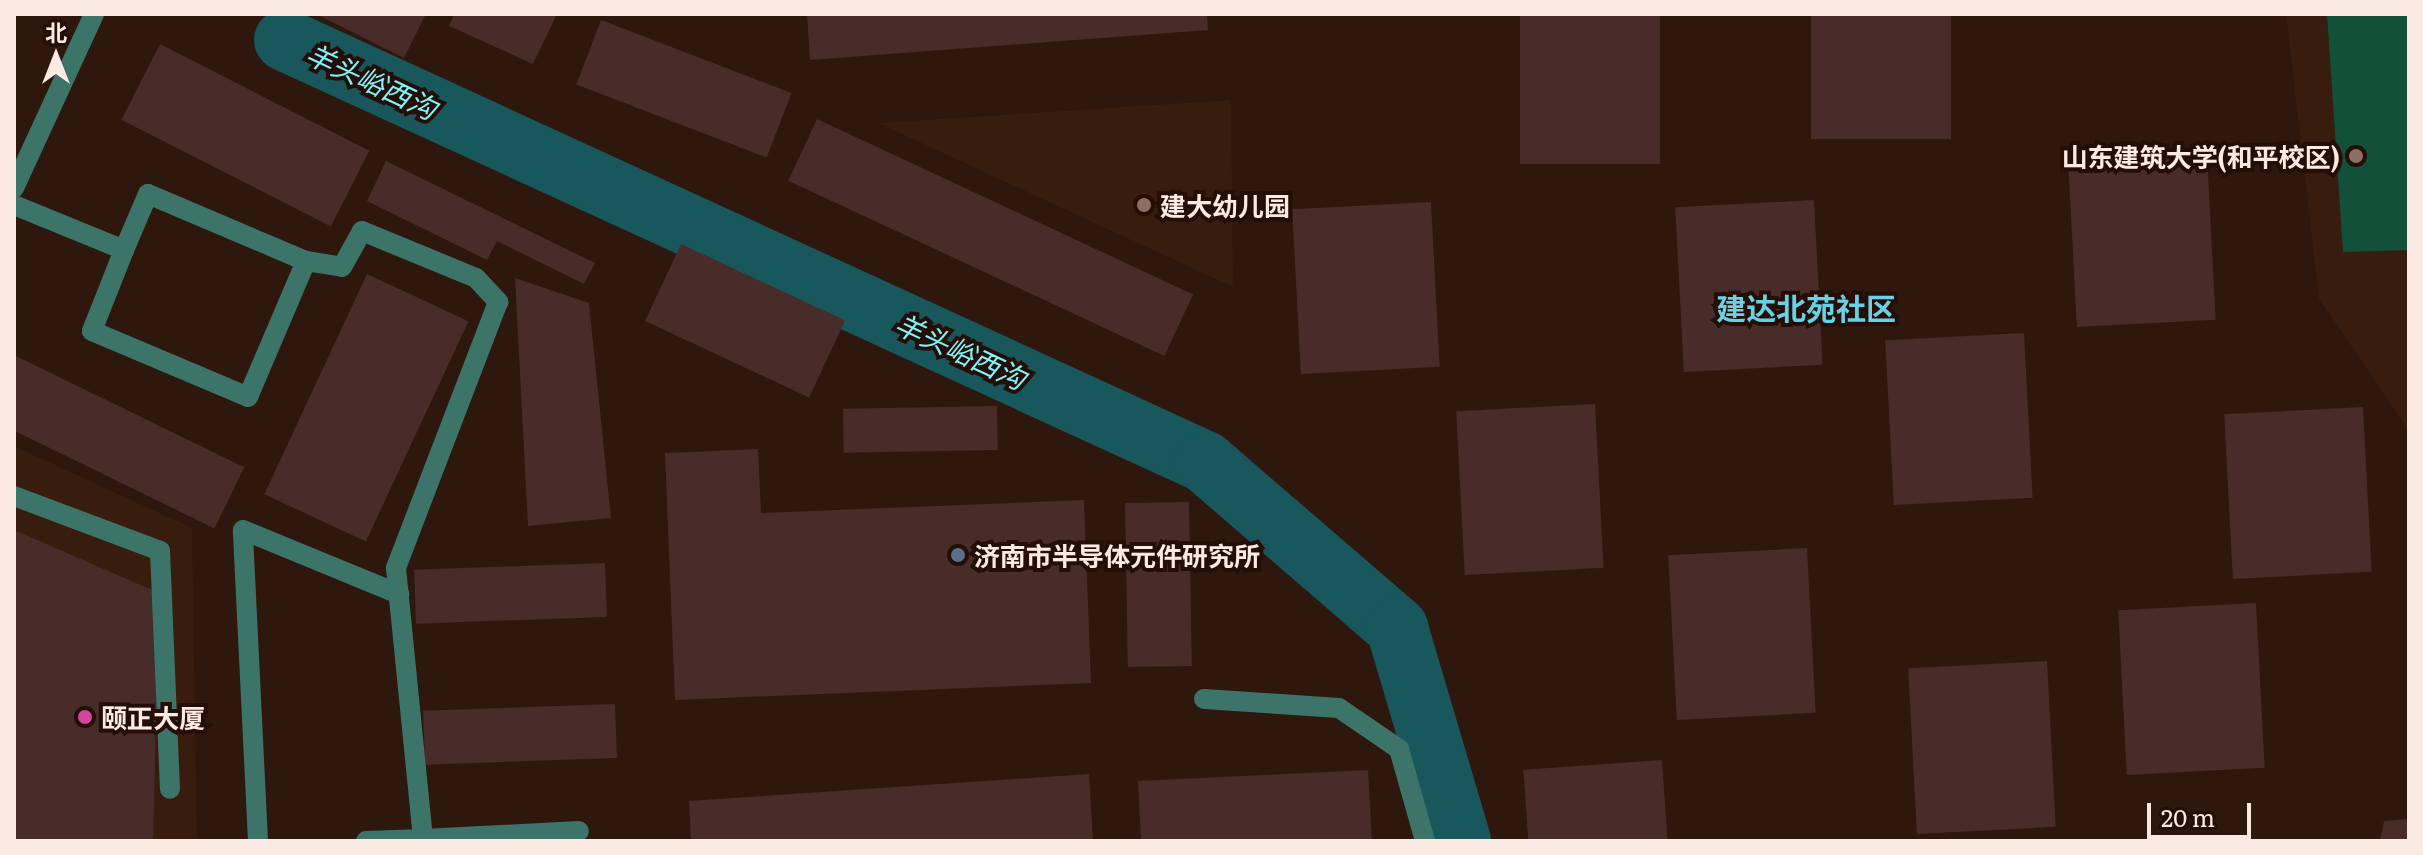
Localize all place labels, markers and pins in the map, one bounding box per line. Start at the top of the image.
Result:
place label: 山东建筑大学(和平校区) [2061,140,2340,172]
marker: 山东建筑大学(和平校区) [2347,147,2365,165]
place label: 建大幼儿园 [1160,189,1290,221]
marker: 建大幼儿园 [1135,196,1153,214]
place label: 济南市半导体元件研究所 [974,539,1260,571]
marker: 济南市半导体元件研究所 [949,546,967,564]
place label: 颐正大厦 [101,701,205,733]
marker: 颐正大厦 [76,708,94,726]

